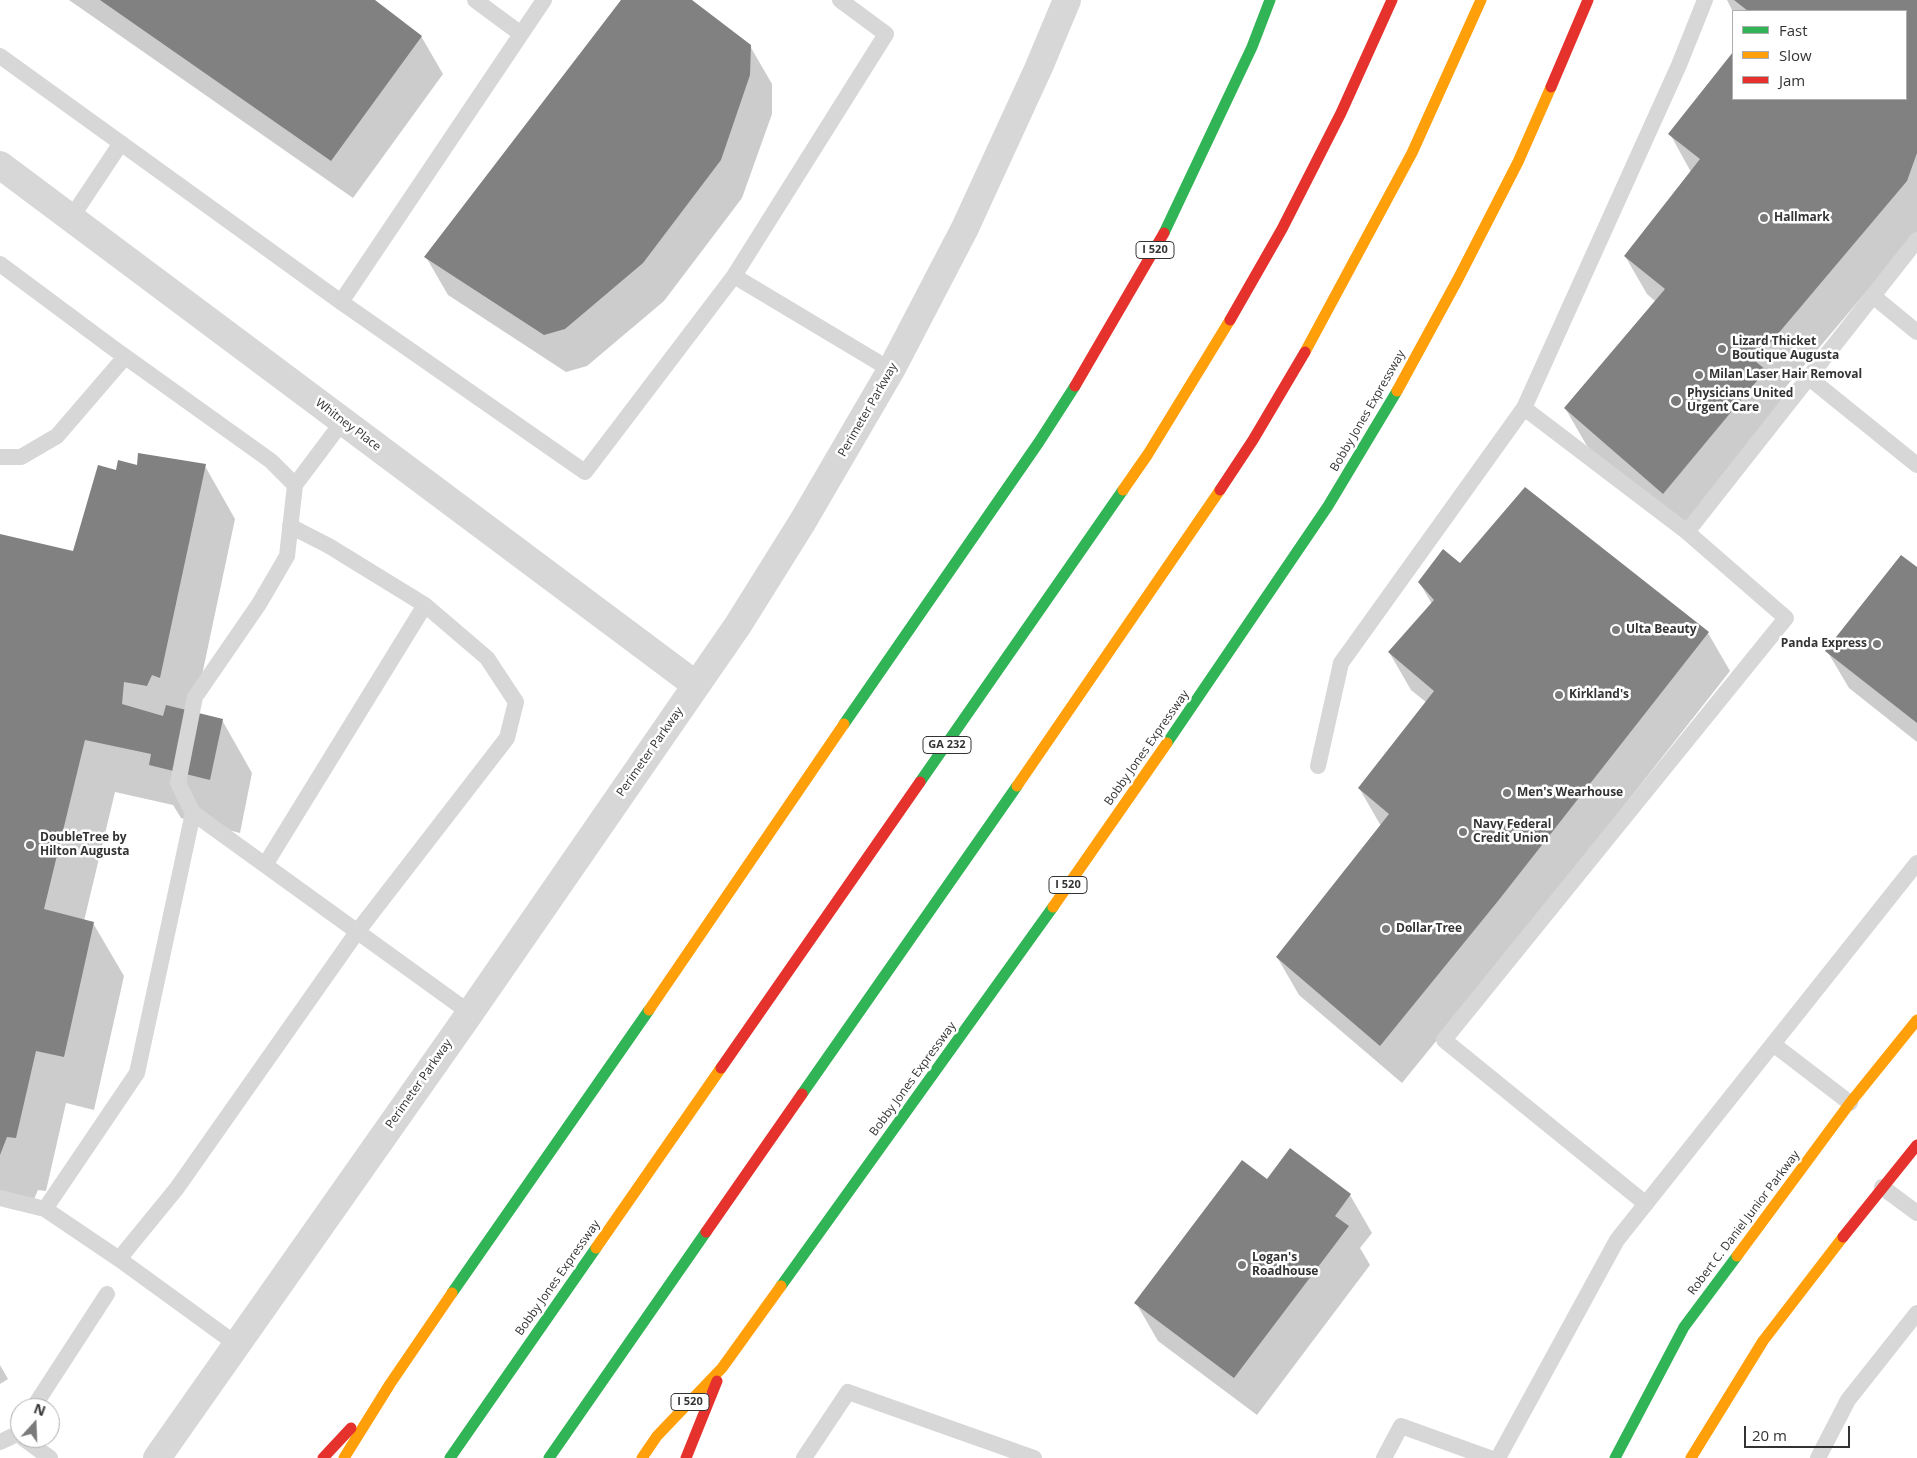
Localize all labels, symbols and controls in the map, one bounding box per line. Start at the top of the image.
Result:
legend [1732,10,1907,100]
text: Fast [1779,20,1808,40]
text: Slow [1779,45,1812,65]
text: Jam [1779,70,1805,90]
place label: Hallmark [1774,211,1830,225]
marker: Hallmark [1758,212,1770,224]
road number: I 520 [1136,242,1174,258]
place label: Lizard Thicket Boutique Augusta [1732,335,1839,363]
marker: Lizard Thicket Boutique Augusta [1716,343,1728,355]
street label: Bobby Jones Expressway [1327,348,1409,474]
street label: Perimeter Parkway [835,361,901,459]
place label: Milan Laser Hair Removal [1709,368,1862,382]
marker: Milan Laser Hair Removal [1693,369,1705,381]
place label: Physicians United Urgent Care [1687,387,1793,415]
marker: Physicians United Urgent Care [1669,394,1683,408]
street label: Whitney Place [312,396,384,454]
place label: Ulta Beauty [1626,623,1697,637]
marker: Ulta Beauty [1610,624,1622,636]
place label: Panda Express [1781,637,1867,651]
marker: Panda Express [1871,638,1883,650]
street label: Bobby Jones Expressway [1102,688,1192,808]
place label: Kirkland's [1569,688,1629,702]
marker: Kirkland's [1553,689,1565,701]
street label: Perimeter Parkway [614,705,686,799]
road number: GA 232 [923,736,971,754]
place label: Men's Wearhouse [1517,786,1623,800]
marker: Men's Wearhouse [1501,787,1513,799]
place label: Navy Federal Credit Union [1473,818,1551,846]
marker: Navy Federal Credit Union [1457,826,1469,838]
place label: DoubleTree by Hilton Augusta [40,831,129,859]
marker: DoubleTree by Hilton Augusta [24,839,36,851]
road number: I 520 [1049,876,1087,894]
place label: Dollar Tree [1396,922,1462,936]
marker: Dollar Tree [1380,923,1392,935]
street label: Bobby Jones Expressway [867,1019,959,1139]
street label: Perimeter Parkway [383,1037,455,1131]
street label: Robert C. Daniel Junior Parkway [1685,1148,1803,1298]
street label: Bobby Jones Expressway [513,1218,603,1338]
place label: Logan's Roadhouse [1252,1251,1318,1279]
marker: Logan's Roadhouse [1236,1259,1248,1271]
road number: I 520 [671,1394,709,1410]
north arrow [10,1398,60,1448]
text: N [31,1398,49,1420]
scale bar [1747,1416,1853,1448]
text: 20 m [1752,1425,1787,1445]

